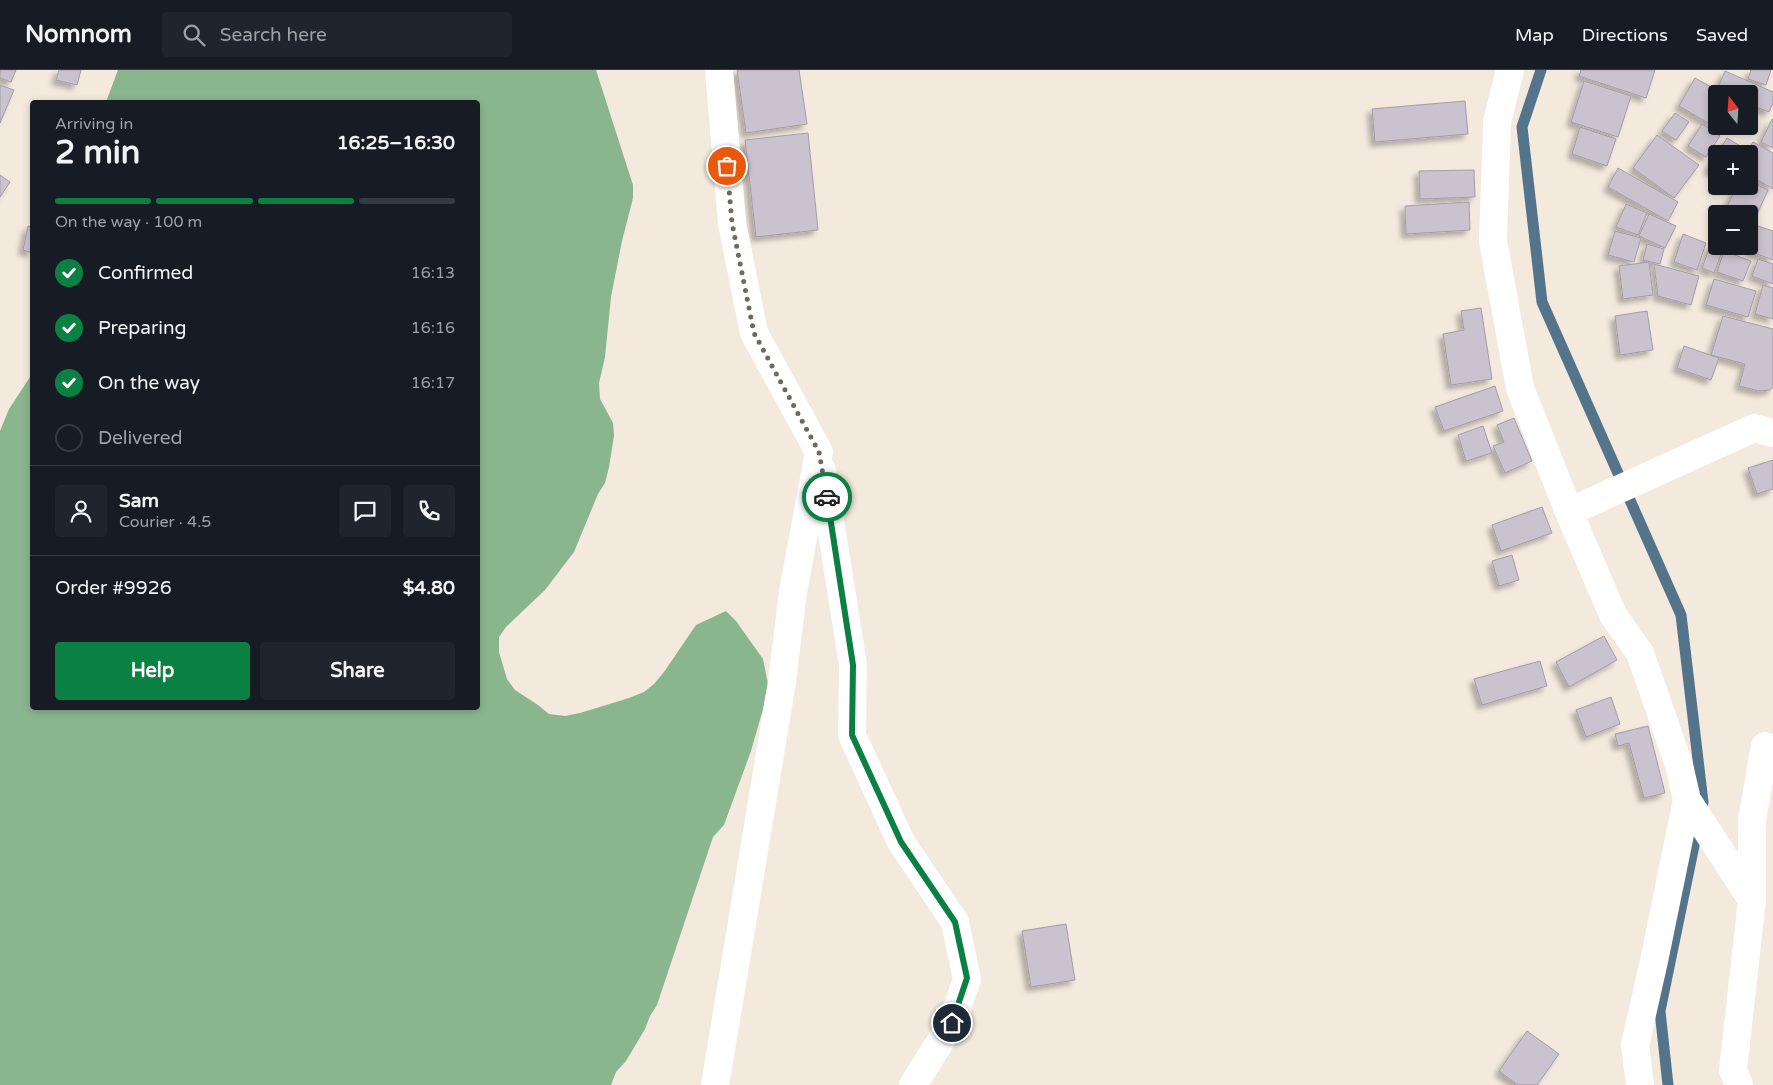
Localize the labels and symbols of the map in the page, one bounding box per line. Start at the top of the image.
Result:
north arrow [1708,85,1758,135]
pin [706,145,748,187]
courier [802,472,852,522]
pin [931,1002,973,1044]

